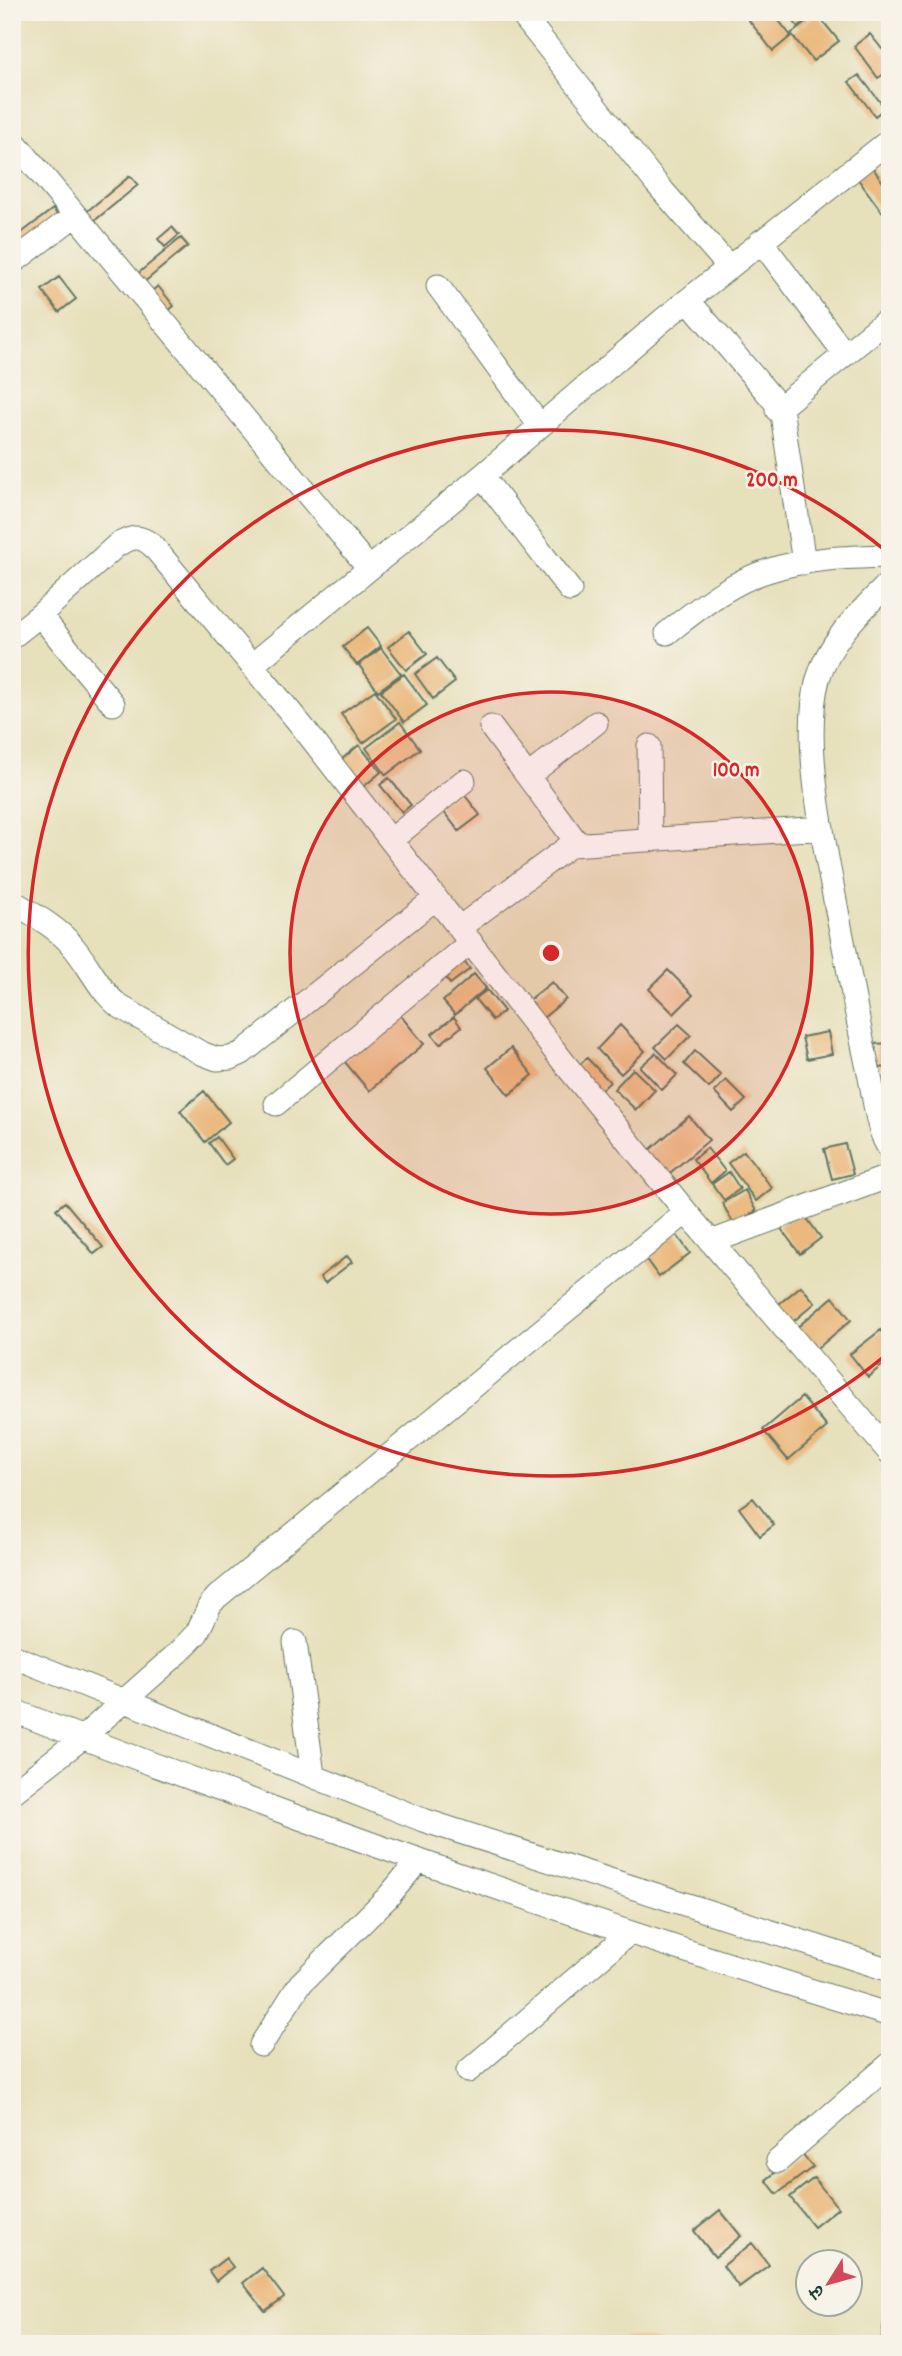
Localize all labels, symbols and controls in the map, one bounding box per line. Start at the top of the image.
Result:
text: 200 m [746,467,798,497]
text: 100 m [713,757,759,787]
centre of rings [539,941,563,965]
north arrow [794,2248,864,2318]
text: उ [803,2278,833,2304]

